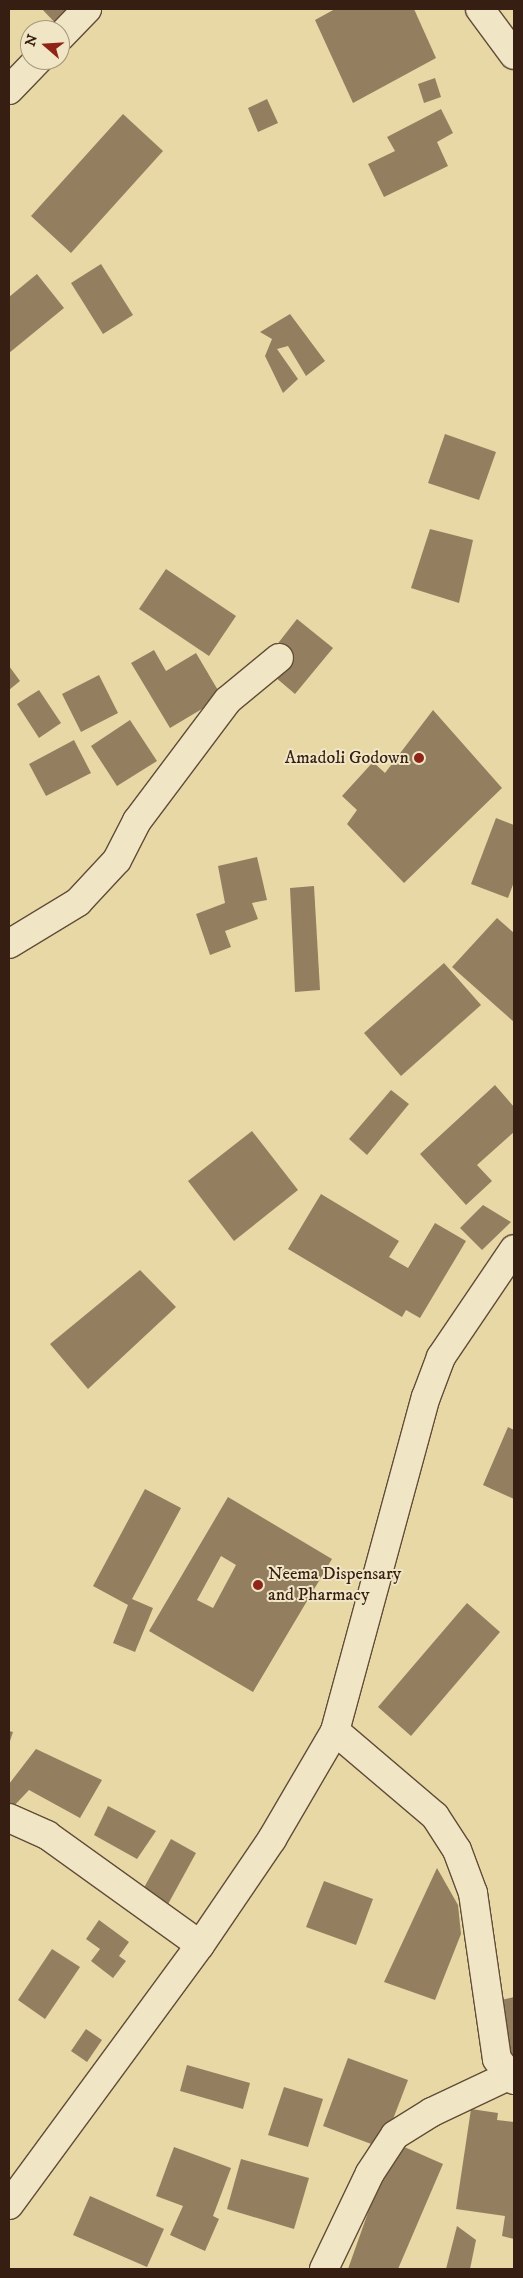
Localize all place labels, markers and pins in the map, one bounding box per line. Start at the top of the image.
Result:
place label: Amadoli Godown [285,747,409,769]
marker: Amadoli Godown [413,752,425,764]
place label: Neema Dispensary and Pharmacy [268,1564,401,1606]
marker: Neema Dispensary and Pharmacy [252,1579,264,1591]

